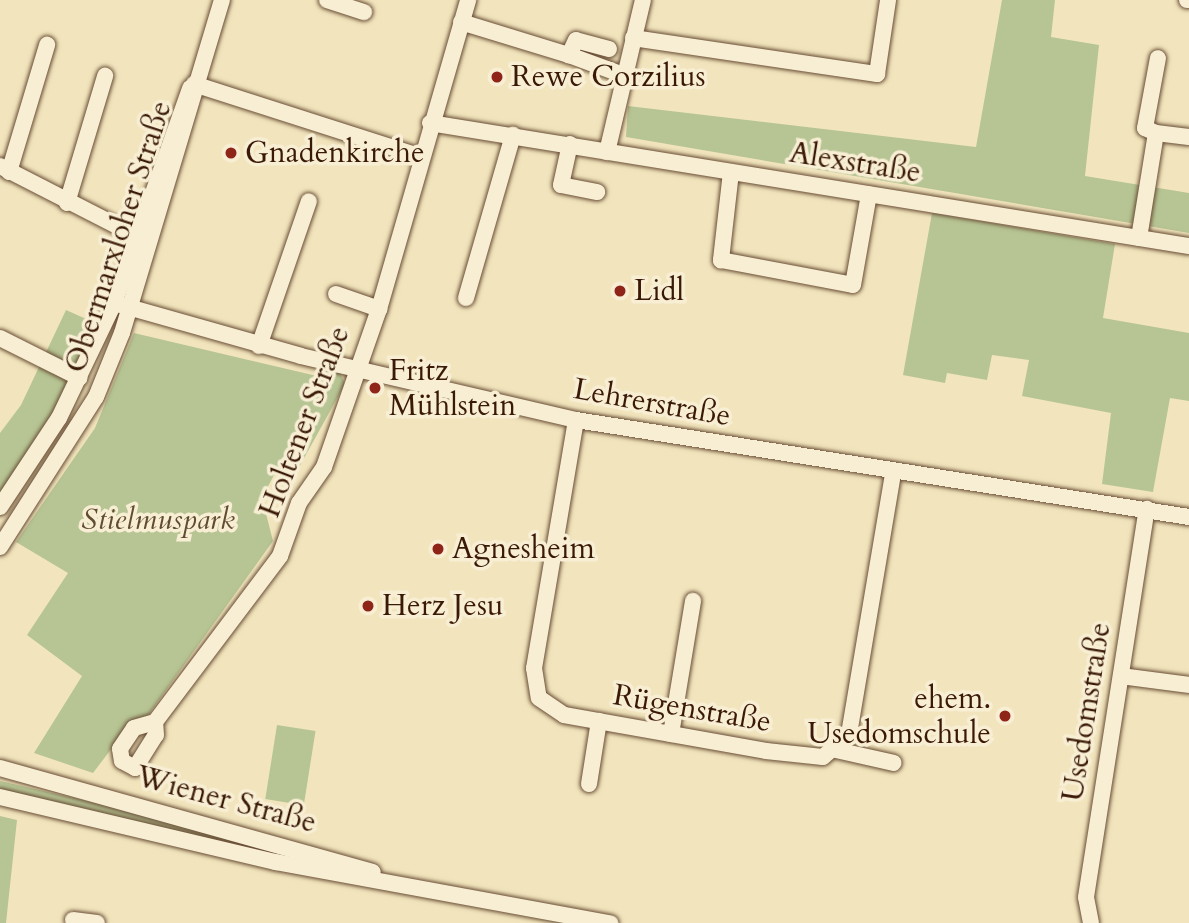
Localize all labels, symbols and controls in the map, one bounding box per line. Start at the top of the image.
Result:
place label: Rewe Corzilius [511,59,706,95]
marker: Rewe Corzilius [489,69,505,85]
street label: Obermarxloher Straße [58,97,180,377]
place label: Gnadenkirche [245,135,425,171]
street label: Alexstraße [787,135,923,191]
marker: Gnadenkirche [223,145,239,161]
place label: Lidl [634,273,684,309]
marker: Lidl [612,283,628,299]
street label: Holtener Straße [252,321,358,523]
place label: Fritz Mühlstein [389,353,516,424]
street label: Lehrerstraße [571,371,733,435]
marker: Fritz Mühlstein [367,380,383,396]
park label: Stielmuspark [81,502,235,538]
place label: Agnesheim [452,531,595,567]
marker: Agnesheim [430,541,446,557]
place label: Herz Jesu [382,588,503,624]
marker: Herz Jesu [360,598,376,614]
street label: Usedomstraße [1055,620,1119,804]
street label: Rügenstraße [610,677,774,741]
place label: ehem. Usedomschule [807,681,991,752]
marker: ehem. Usedomschule [997,708,1013,724]
street label: Wiener Straße [132,759,320,841]

